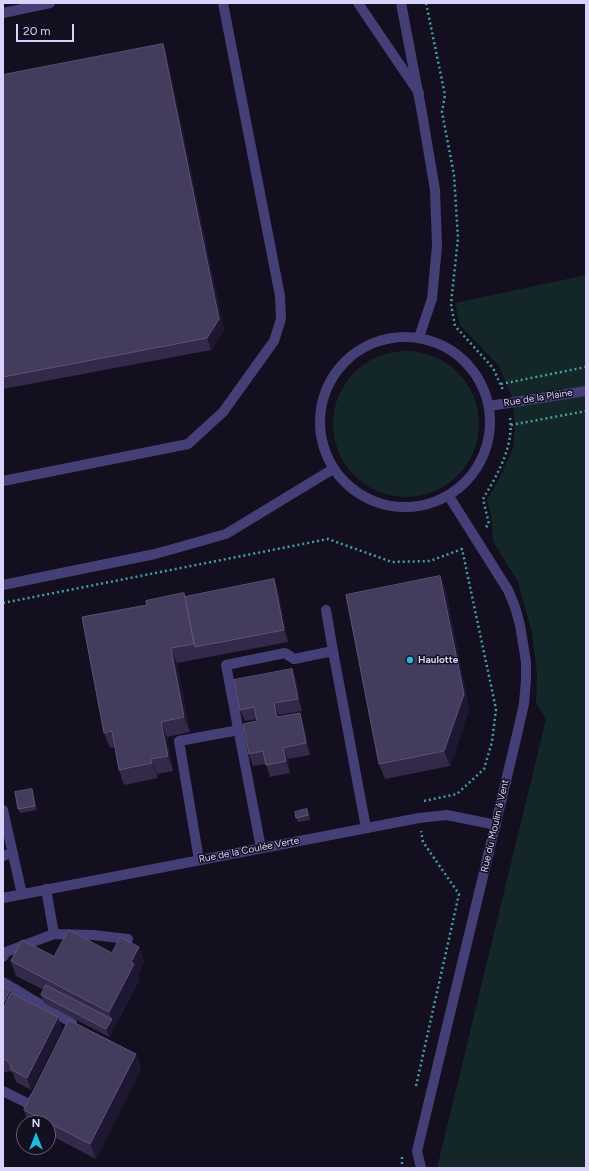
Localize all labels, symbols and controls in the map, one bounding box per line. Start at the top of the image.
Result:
scale bar [18,16,76,42]
text: 20 m [23,24,51,38]
street label: Rue de la Plaine [503,387,573,409]
place label: Haulotte [418,654,458,666]
marker: Haulotte [405,655,415,665]
street label: Rue du Moulin à Vent [478,778,512,874]
street label: Rue de la Coulée Verte [198,834,300,866]
north arrow [16,1115,56,1155]
text: N [32,1117,40,1130]

